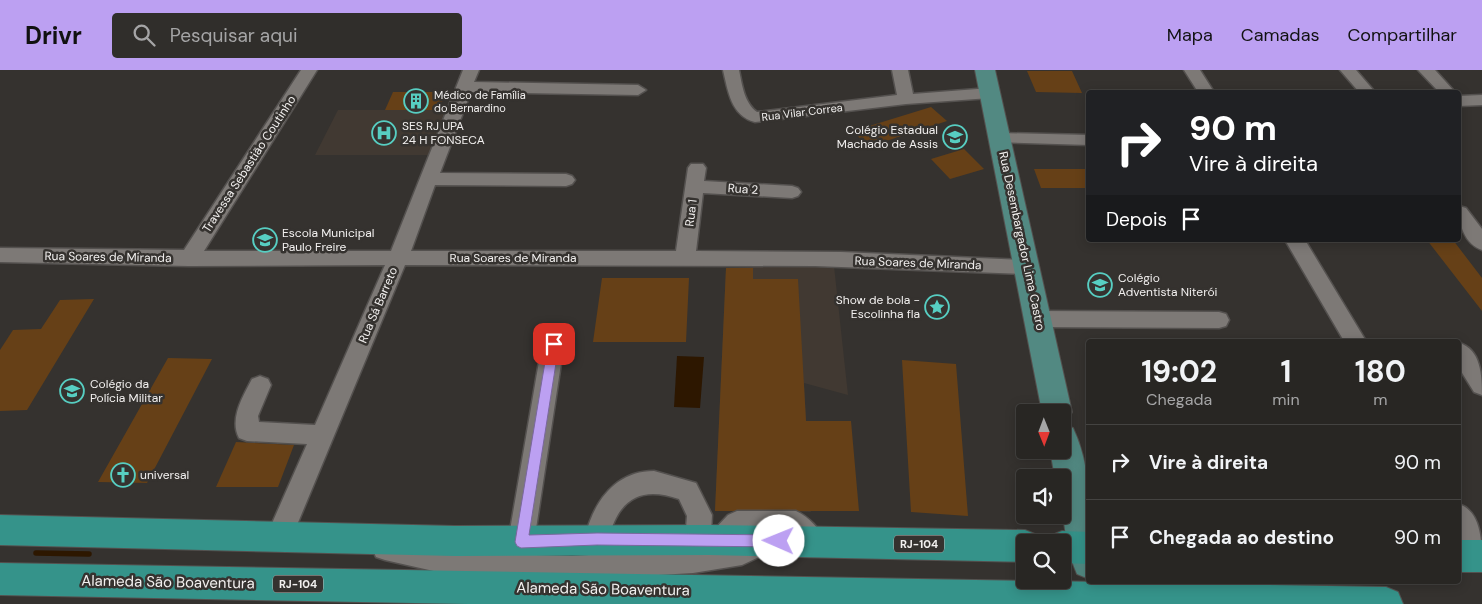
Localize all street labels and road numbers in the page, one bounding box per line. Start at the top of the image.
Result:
street label: Travessa Sebastião Coutinho [199,92,299,236]
street label: Rua Vilar Correa [761,100,843,124]
street label: Rua Desembargador Lima Castro [995,150,1049,332]
street label: Rua 2 [727,180,759,198]
street label: Rua 1 [681,198,701,228]
street label: Rua Soares de Miranda [44,248,172,266]
street label: Rua Soares de Miranda [450,250,577,266]
street label: Rua Soares de Miranda [854,253,982,273]
street label: Rua Sá Barreto [355,265,401,345]
road number: RJ-104 [894,536,944,552]
street label: Alameda São Boaventura [81,570,255,594]
road number: RJ-104 [273,576,323,592]
street label: Alameda São Boaventura [516,577,690,601]

